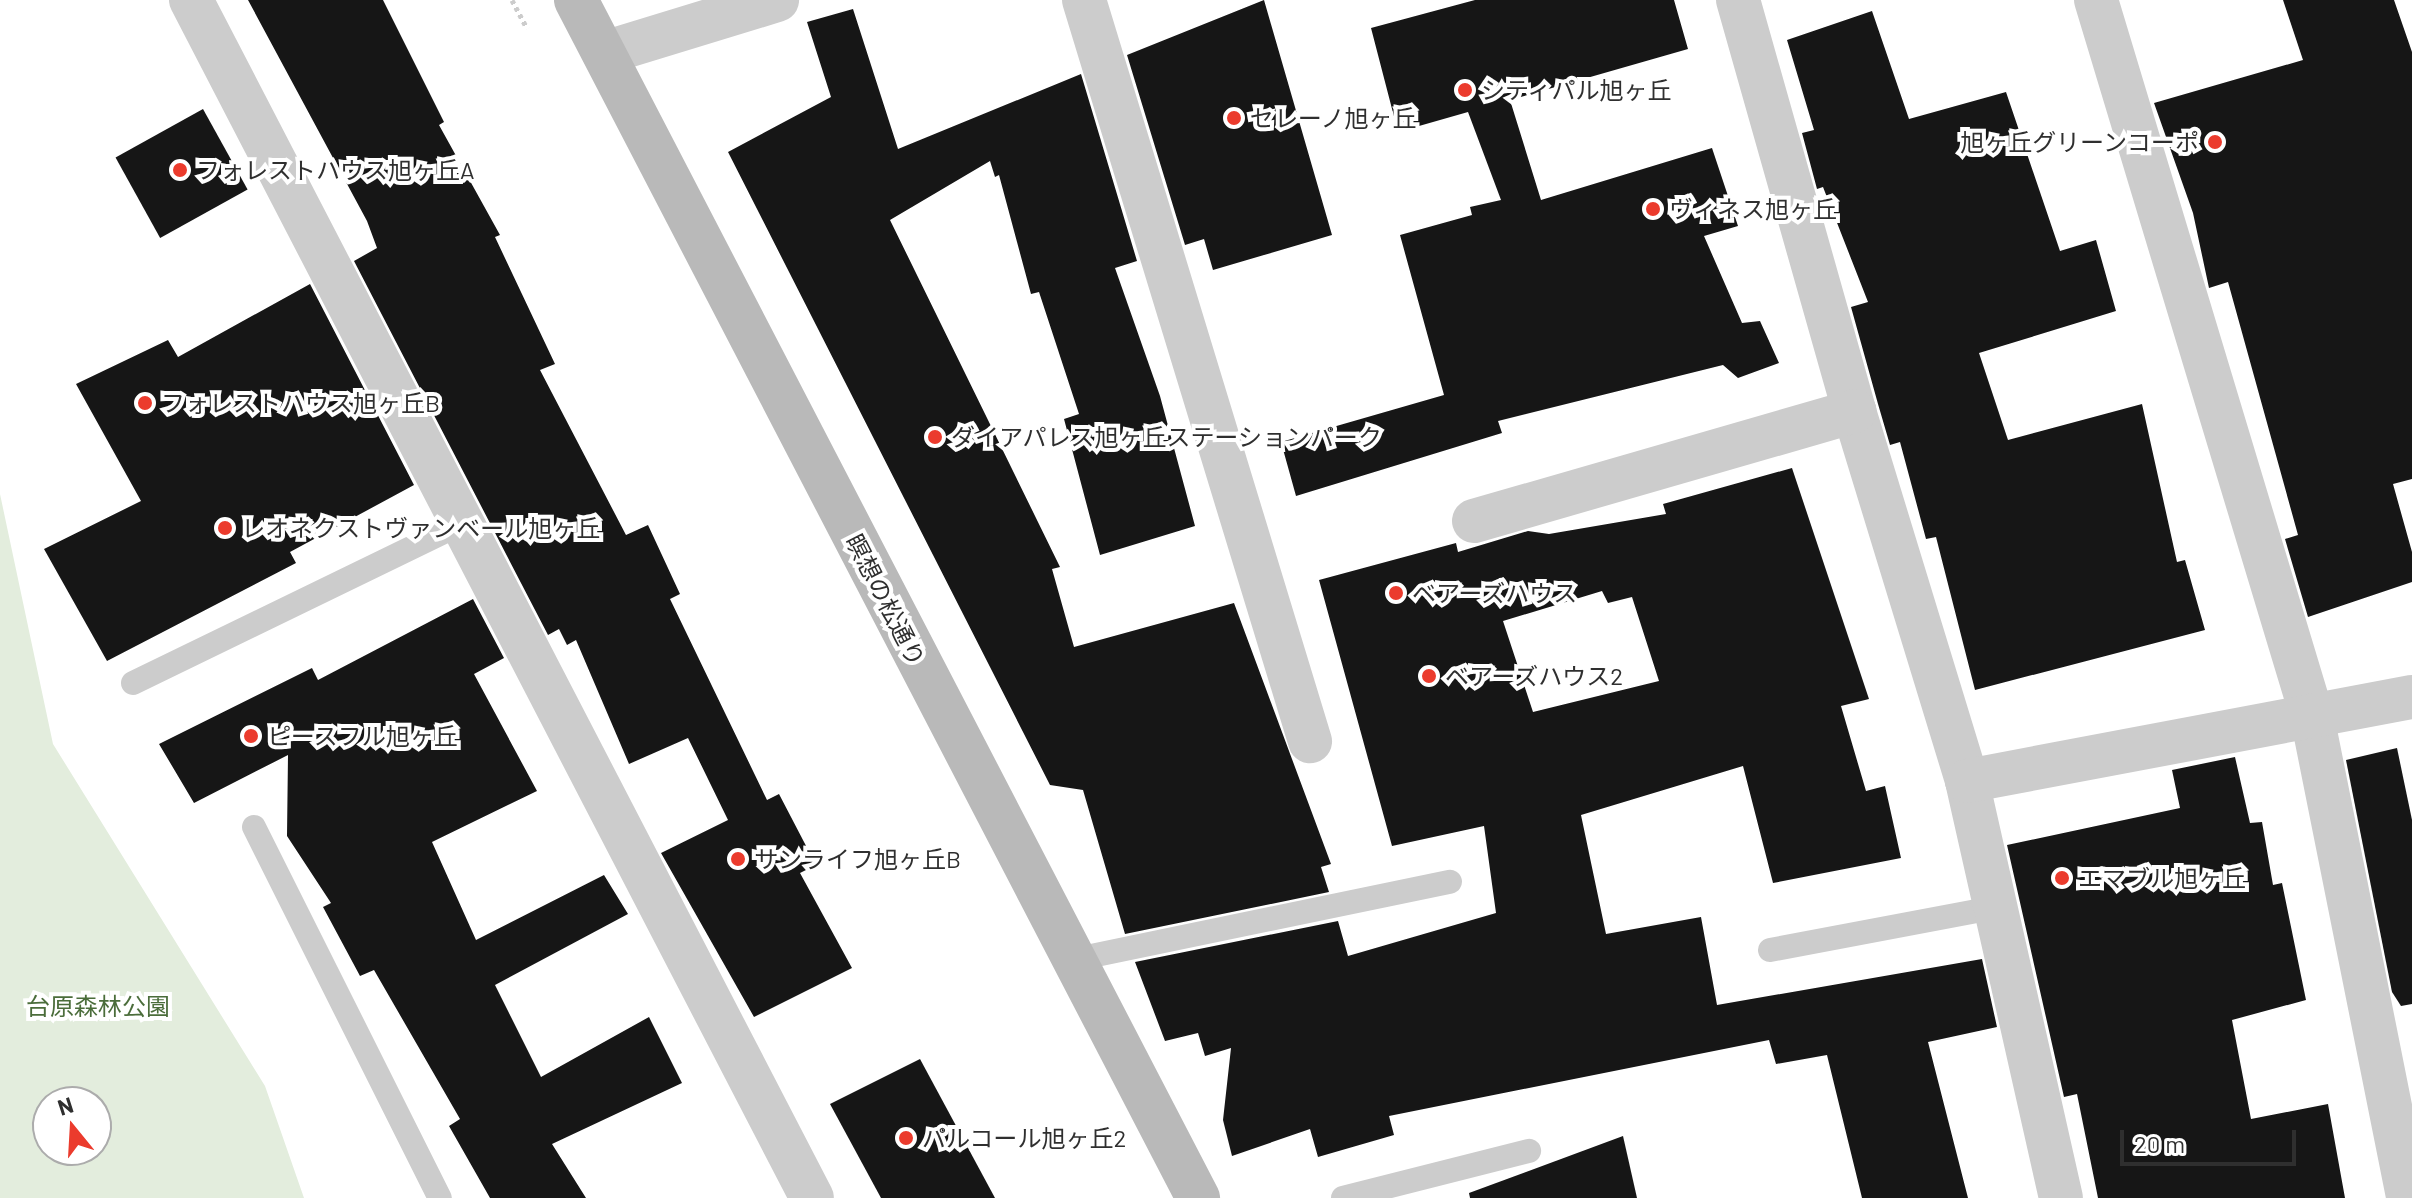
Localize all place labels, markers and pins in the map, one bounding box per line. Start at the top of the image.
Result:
place label: シティパル旭ヶ丘 [1481,76,1673,104]
marker: シティパル旭ヶ丘 [1456,81,1474,99]
place label: セレーノ旭ヶ丘 [1250,104,1418,132]
marker: セレーノ旭ヶ丘 [1225,109,1243,127]
place label: 旭ヶ丘グリーンコーポ [1959,128,2199,156]
marker: 旭ヶ丘グリーンコーポ [2206,133,2224,151]
place label: フォレストハウス旭ヶ丘A [196,156,475,184]
marker: フォレストハウス旭ヶ丘A [171,161,189,179]
place label: ヴィネス旭ヶ丘 [1669,195,1837,223]
marker: ヴィネス旭ヶ丘 [1644,200,1662,218]
place label: フォレストハウス旭ヶ丘B [161,389,440,417]
marker: フォレストハウス旭ヶ丘B [136,394,154,412]
place label: ダイアパレス旭ヶ丘ステーションパーク [951,423,1383,451]
marker: ダイアパレス旭ヶ丘ステーションパーク [926,428,944,446]
place label: レオネクストヴァンベール旭ヶ丘 [241,514,601,542]
marker: レオネクストヴァンベール旭ヶ丘 [216,519,234,537]
place label: ベアーズハウス [1412,579,1579,607]
marker: ベアーズハウス [1387,584,1405,602]
place label: ベアーズハウス2 [1445,662,1624,690]
marker: ベアーズハウス2 [1420,667,1438,685]
place label: ピースフル旭ヶ丘 [267,722,459,750]
marker: ピースフル旭ヶ丘 [242,727,260,745]
place label: サンライフ旭ヶ丘B [754,845,961,873]
marker: サンライフ旭ヶ丘B [729,850,747,868]
place label: エマブル旭ヶ丘 [2078,864,2246,892]
marker: エマブル旭ヶ丘 [2053,869,2071,887]
place label: パルコール旭ヶ丘2 [922,1124,1127,1152]
marker: パルコール旭ヶ丘2 [897,1129,915,1147]

